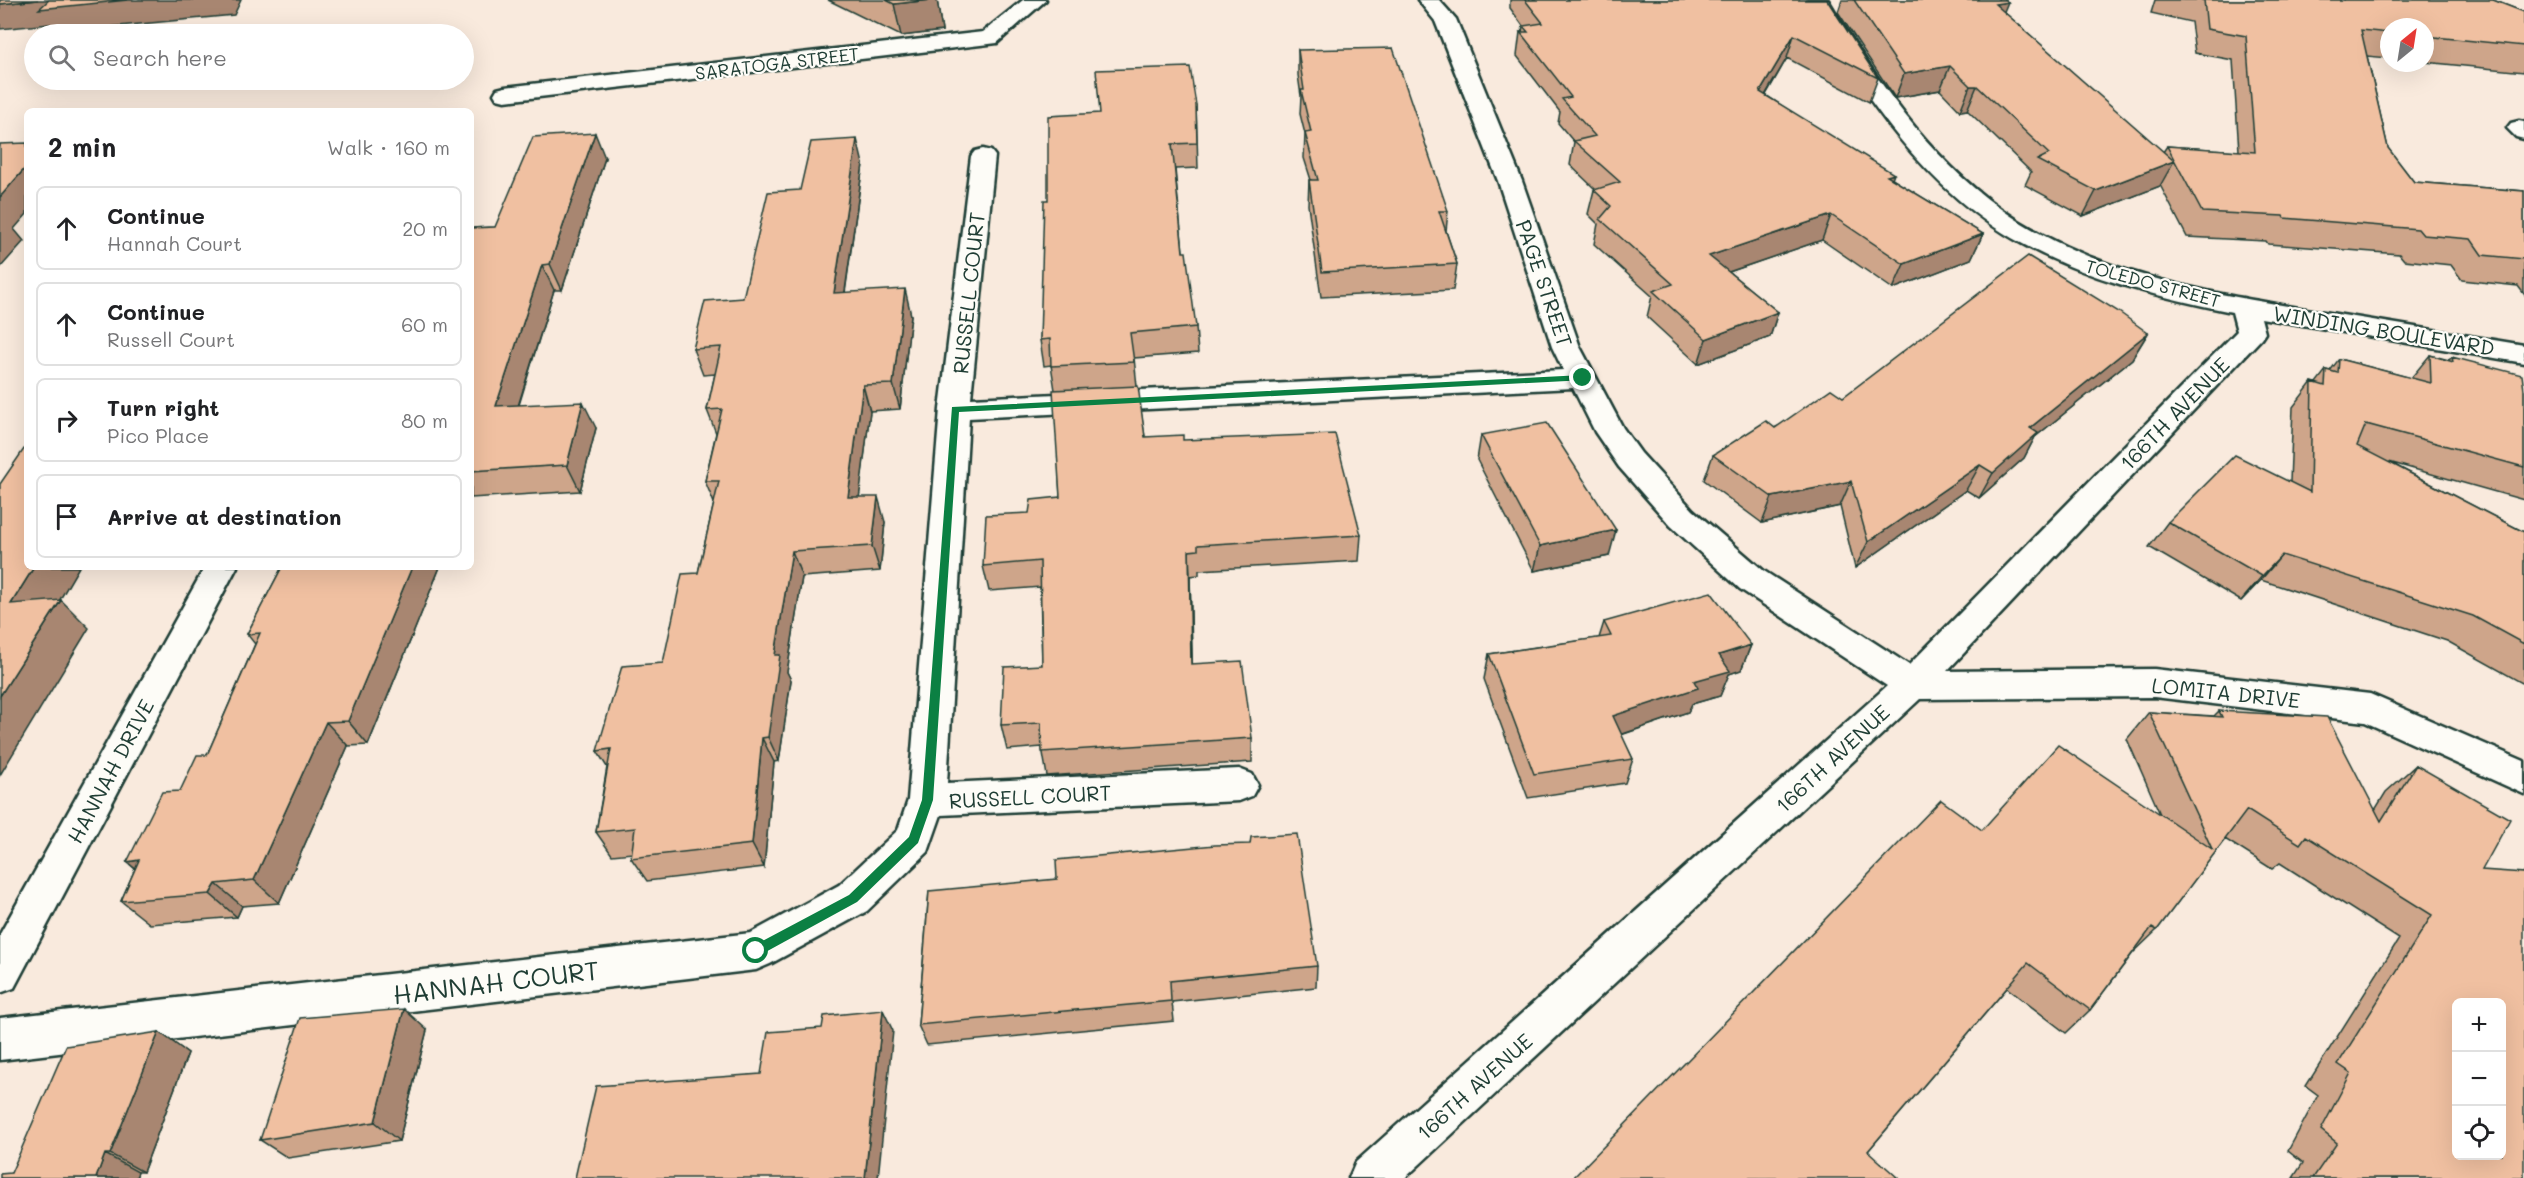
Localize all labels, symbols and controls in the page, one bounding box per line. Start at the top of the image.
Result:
north arrow [2380,18,2434,72]
search box [24,24,474,90]
icon: search [45,41,78,74]
street label: SARATOGA STREET [694,41,860,85]
text: Search here [93,43,227,72]
text: 2 min [48,130,116,164]
text: Walk · 160 m [327,134,450,160]
text: Continue [107,201,205,230]
street label: RUSSELL COURT [946,211,990,375]
icon: ahead [50,212,83,245]
text: 20 m [402,215,448,241]
street label: PAGE STREET [1511,216,1579,350]
text: Hannah Court [107,230,242,256]
street label: TOLEDO STREET [2083,253,2223,313]
text: Continue [107,297,205,326]
street label: WINDING BOULEVARD [2271,299,2497,361]
icon: ahead [50,308,83,341]
text: 60 m [401,311,448,337]
text: Russell Court [107,326,235,352]
street label: 166TH AVENUE [2113,351,2235,475]
route end [1569,364,1595,390]
text: Turn right [107,393,219,422]
icon: right [50,404,83,437]
text: 80 m [401,407,448,433]
text: Pico Place [107,422,209,448]
icon: arrive [50,500,83,533]
text: Arrive at destination [107,502,342,531]
street label: LOMITA DRIVE [2150,671,2302,713]
street label: HANNAH DRIVE [61,694,159,848]
street label: 166TH AVENUE [1769,698,1895,818]
street label: RUSSELL COURT [948,778,1112,814]
route start [742,937,768,963]
street label: HANNAH COURT [391,952,601,1012]
map controls [2452,998,2506,1160]
button: + [2452,998,2506,1052]
street label: 166TH AVENUE [1410,1027,1538,1145]
button: − [2452,1052,2506,1106]
button: locate [2452,1106,2506,1160]

